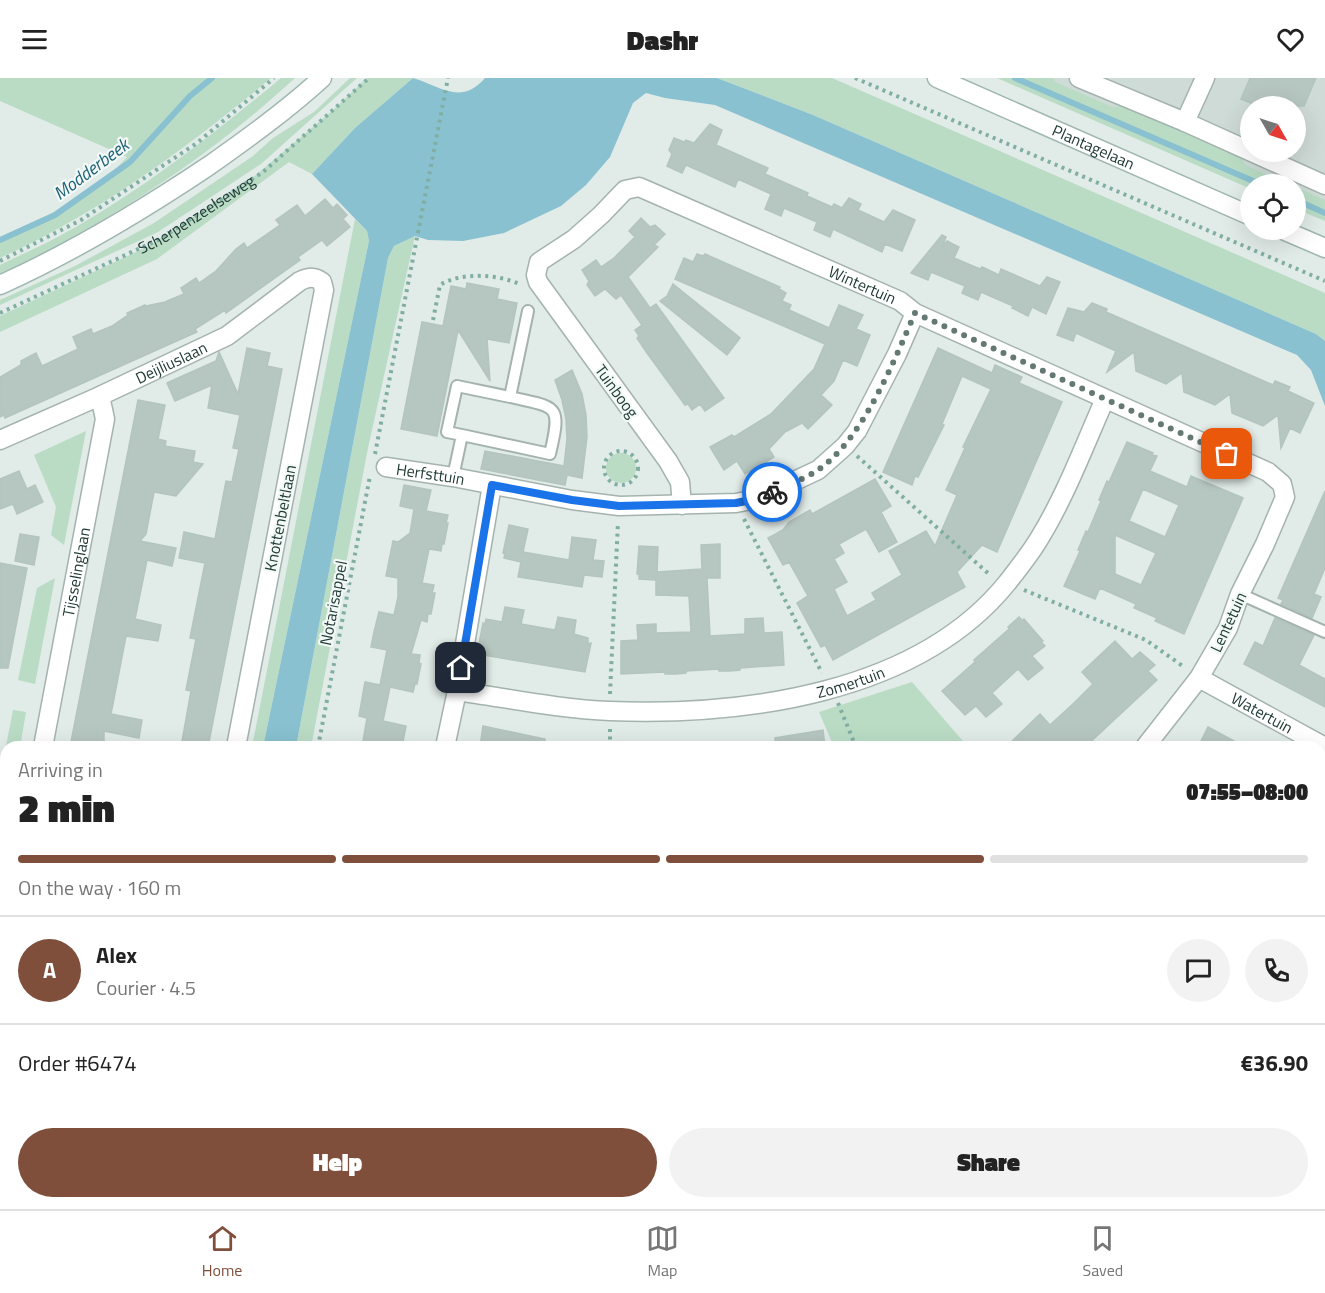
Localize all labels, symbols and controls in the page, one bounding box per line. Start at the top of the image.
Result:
text: Dashr [627,19,698,60]
icon: menu [18,23,51,56]
icon: heart [1274,23,1307,56]
north arrow [1240,96,1306,162]
map controls [1240,96,1306,240]
street label: Plantagelaan [1048,118,1139,176]
water label: Modderbeek [48,130,136,206]
street label: Scherpenzeelseweg [134,169,259,260]
button: locate [1240,174,1306,240]
street label: Wintertuin [825,259,900,310]
street label: Deijliuslaan [131,335,211,390]
street label: Tuinboog [589,359,645,423]
pin [1201,428,1252,479]
icon: bag [1210,437,1243,470]
street label: Herfsttuin [395,457,467,491]
courier [742,462,802,522]
street label: Knottenbeltlaan [258,463,302,573]
icon: bike [756,476,789,509]
street label: Tijsselinglaan [56,525,96,619]
street label: Notarisappel [313,559,353,647]
street label: Lentetuin [1204,588,1252,656]
pin [435,642,486,693]
icon: home [444,651,477,684]
street label: Zomertuin [814,660,888,704]
street label: Watertuin [1227,686,1298,739]
text: Arriving in [18,754,103,785]
text: 07:55–08:00 [1186,775,1308,809]
text: 2 min [18,778,115,837]
text: On the way · 160 m [18,872,181,903]
text: Alex [96,938,137,972]
button: chat [1167,939,1230,1002]
button: phone [1245,939,1308,1002]
text: A [43,953,56,987]
text: Courier · 4.5 [96,972,196,1003]
text: Order #6474 [18,1046,137,1080]
text: €36.90 [1241,1046,1308,1080]
button: Help [18,1128,657,1197]
button: Share [669,1128,1308,1197]
tab: Home [202,1222,242,1282]
tab: Map [646,1222,679,1282]
tab: Saved [1082,1222,1123,1282]

